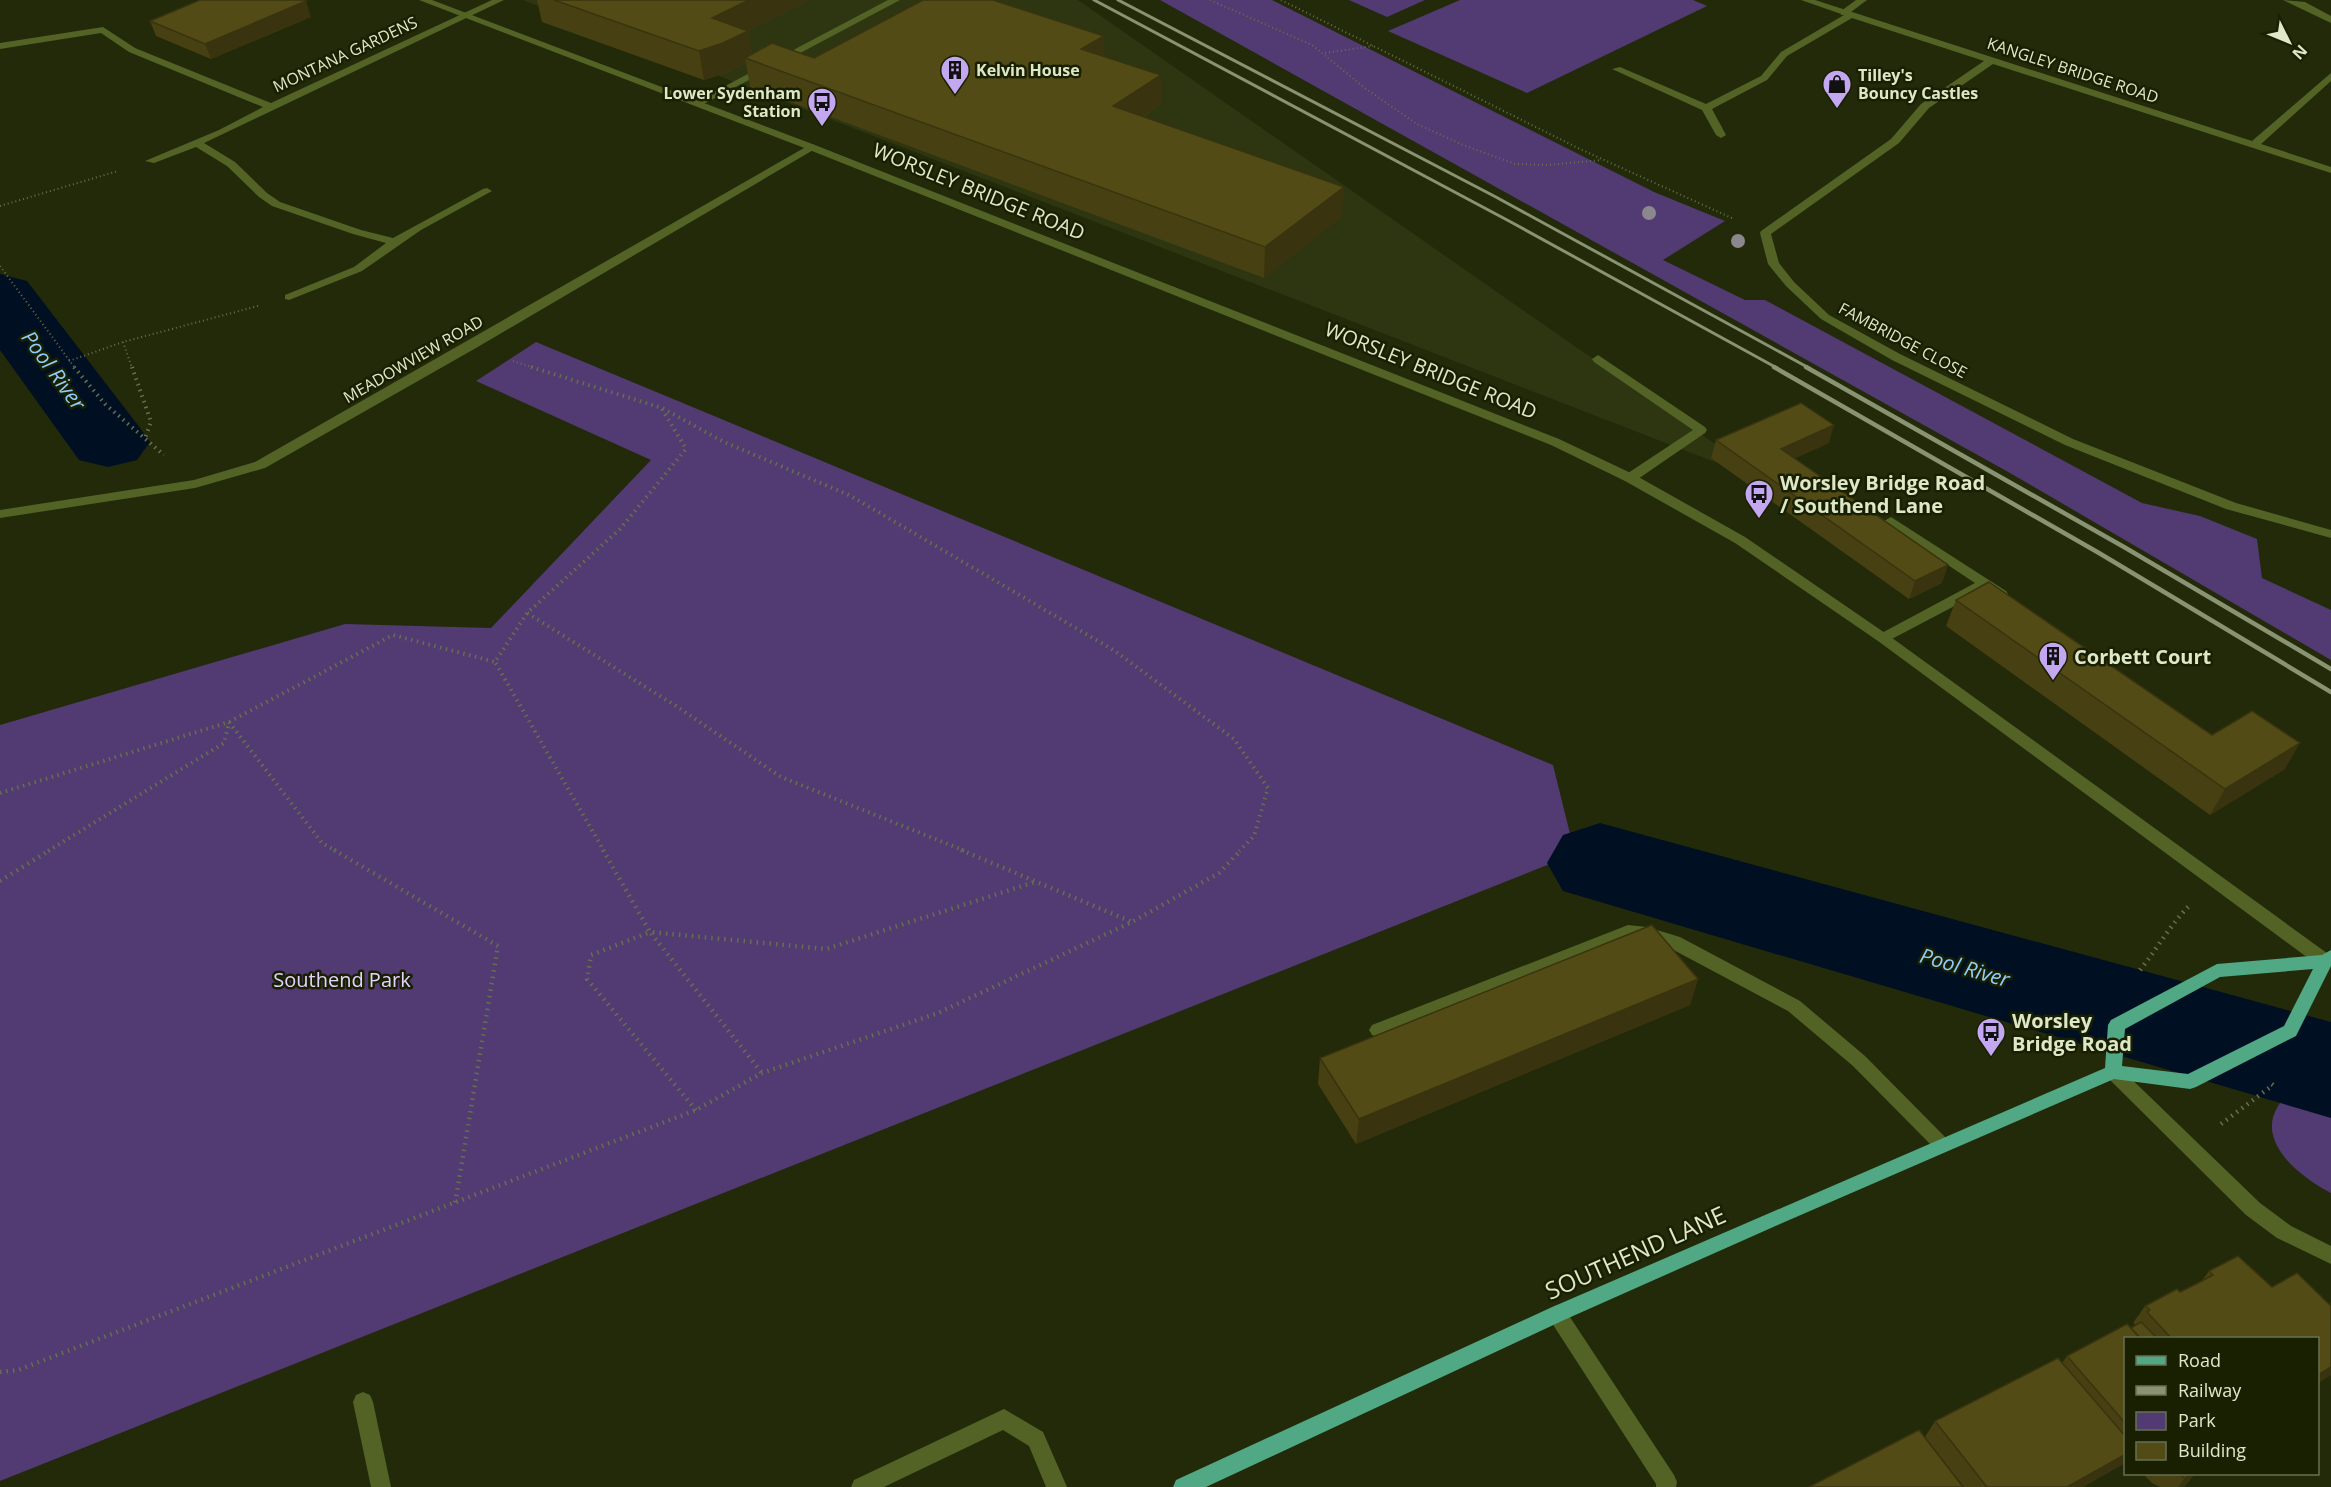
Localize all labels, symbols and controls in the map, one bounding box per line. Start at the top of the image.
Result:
street label: MONTANA GARDENS [269,11,421,97]
north arrow [2259,12,2319,72]
street label: KANGLEY BRIDGE ROAD [1985,32,2161,108]
text: N [2287,40,2312,64]
building icon: Kelvin House [939,54,971,96]
place label: Kelvin House [976,59,1080,81]
place label: Tilley's Bouncy Castles [1858,64,1978,104]
shop icon: Tilley's Bouncy Castles [1821,68,1853,110]
place label: Lower Sydenham Station [664,82,801,122]
bus stop icon: Lower Sydenham Station [806,86,838,128]
street label: WORSLEY BRIDGE ROAD [869,136,1089,246]
street label: FAMBRIDGE CLOSE [1835,297,1971,383]
street label: MEADOWVIEW ROAD [339,310,487,408]
street label: WORSLEY BRIDGE ROAD [1321,315,1541,425]
water label: Pool River [16,325,93,416]
place label: Worsley Bridge Road / Southend Lane [1780,469,1985,519]
bus stop icon: Worsley Bridge Road / Southend Lane [1743,478,1775,520]
building icon: Corbett Court [2037,640,2069,682]
place label: Corbett Court [2074,643,2212,670]
water label: Pool River [1917,941,2014,993]
park label: Southend Park [273,966,411,993]
place label: Worsley Bridge Road [2012,1007,2132,1057]
bus stop icon: Worsley Bridge Road [1975,1016,2007,1058]
street label: SOUTHEND LANE [1539,1197,1731,1307]
legend [2124,1337,2319,1475]
text: Road [2178,1348,2221,1372]
text: Railway [2178,1378,2242,1402]
text: Park [2178,1408,2216,1432]
text: Building [2178,1438,2246,1462]

